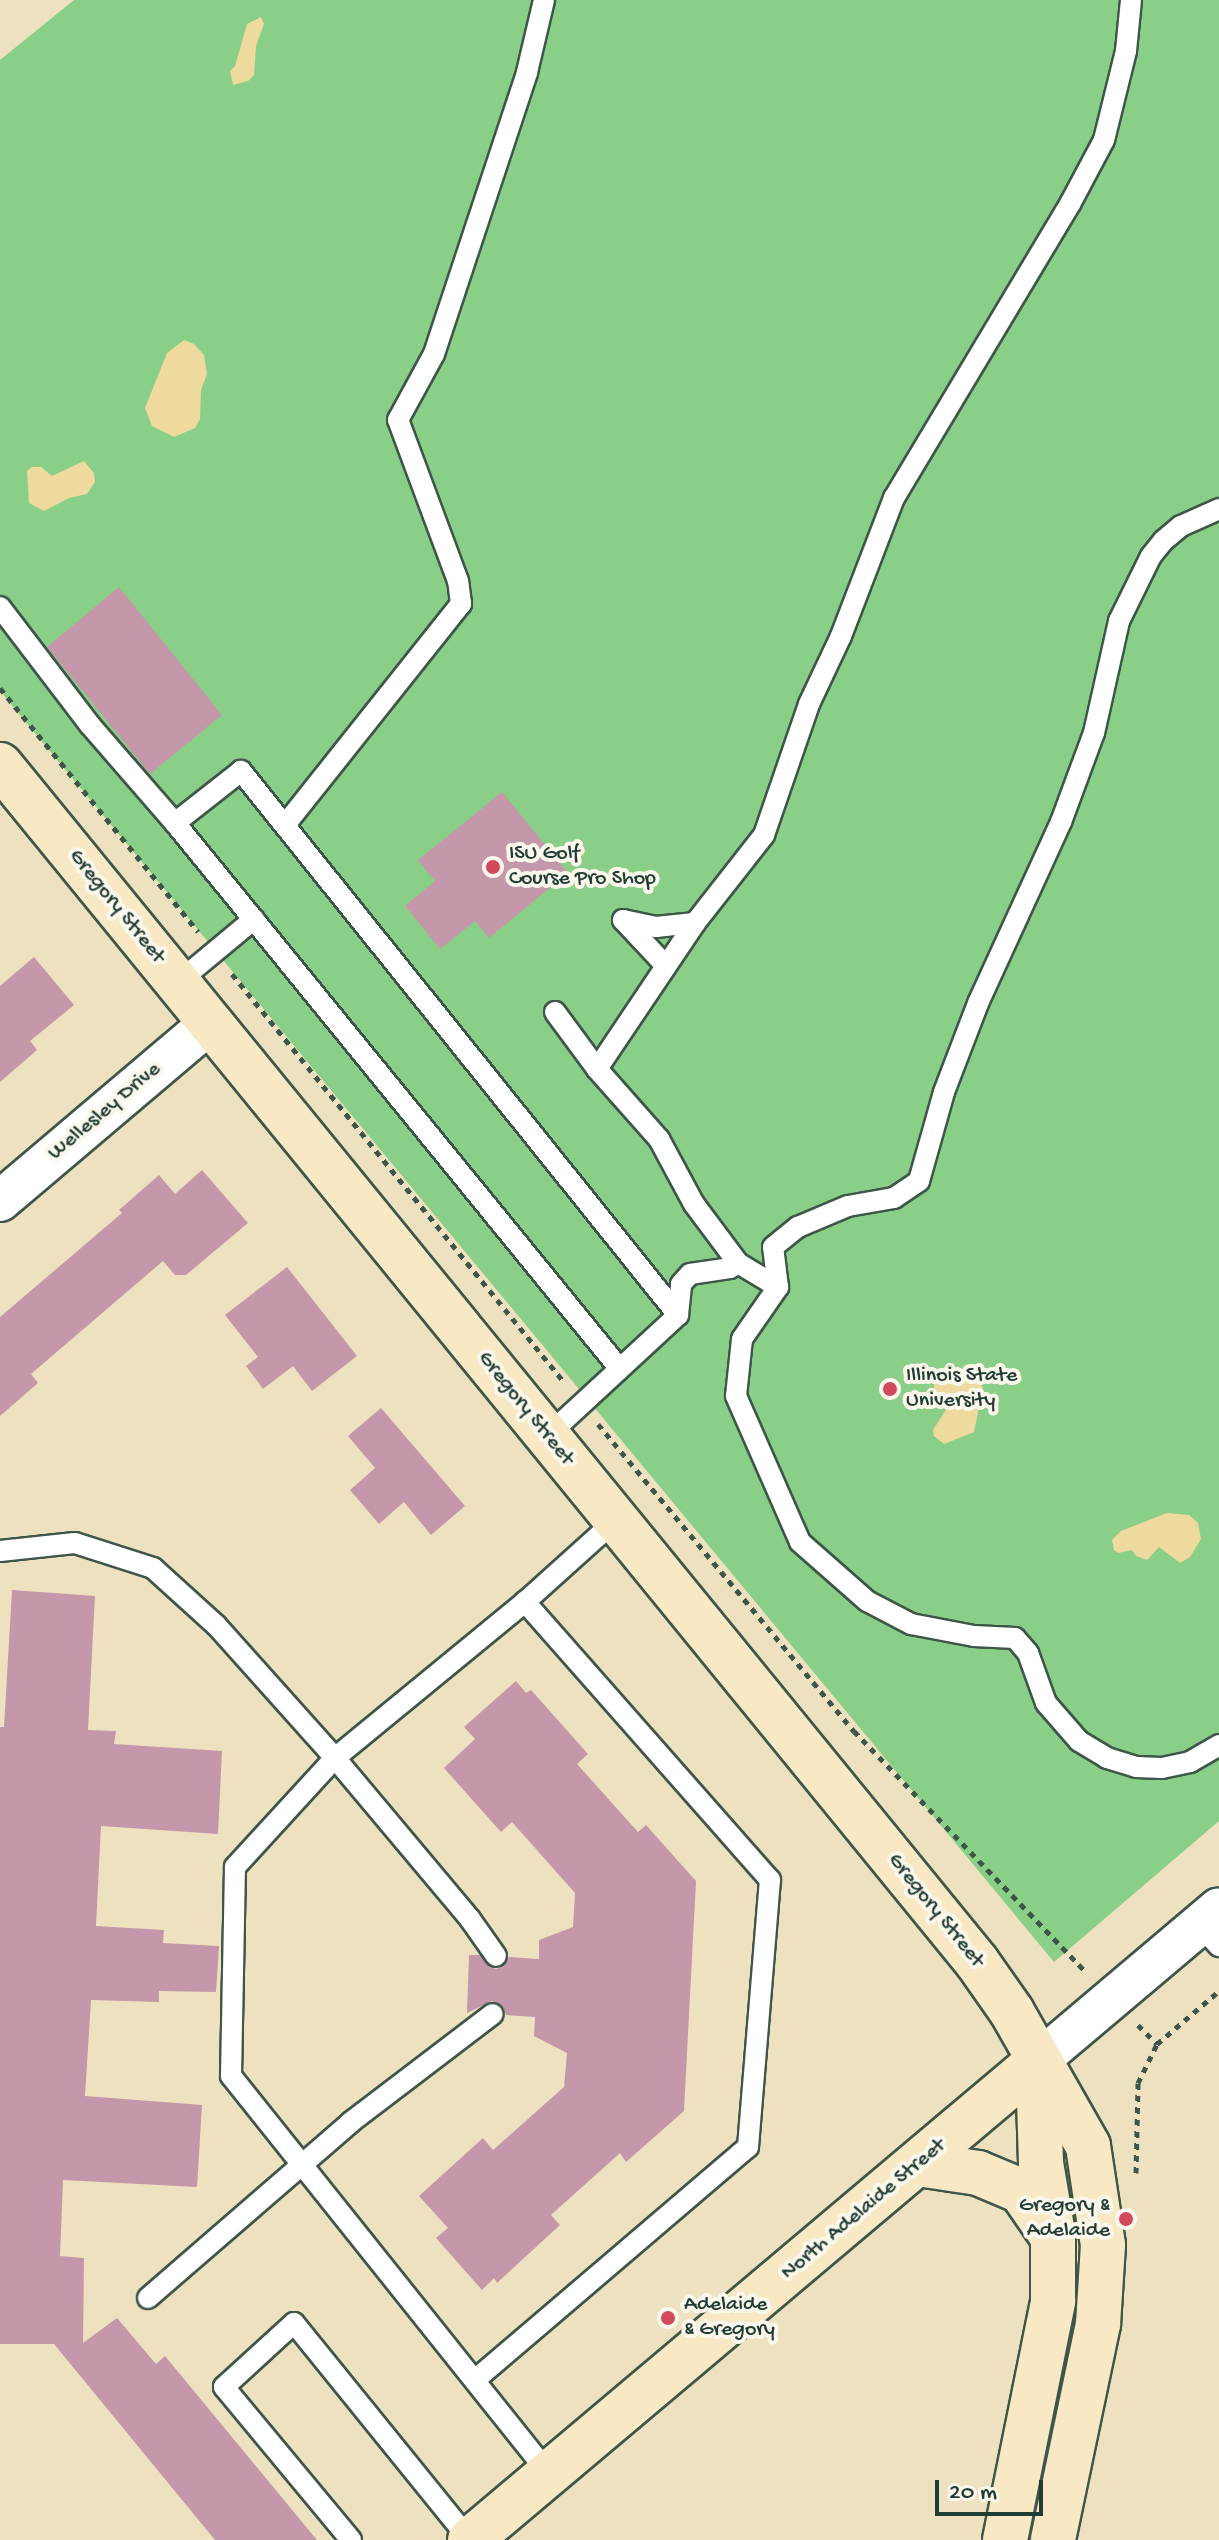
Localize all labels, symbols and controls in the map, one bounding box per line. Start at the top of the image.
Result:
place label: ISU Golf Course Pro Shop [509,841,656,892]
street label: Gregory Street [62,845,170,969]
marker: ISU Golf Course Pro Shop [484,858,502,876]
street label: Wellesley Drive [43,1057,167,1167]
street label: Gregory Street [471,1347,579,1471]
place label: Illinois State University [906,1363,1017,1414]
marker: Illinois State University [881,1380,899,1398]
street label: Gregory Street [881,1849,989,1973]
street label: North Adelaide Street [776,2133,952,2287]
place label: Gregory & Adelaide [1019,2193,1110,2244]
marker: Gregory & Adelaide [1117,2210,1135,2228]
place label: Adelaide & Gregory [684,2292,775,2344]
marker: Adelaide & Gregory [659,2309,677,2327]
scale bar [939,2464,1047,2514]
text: 20 m [949,2479,997,2508]

